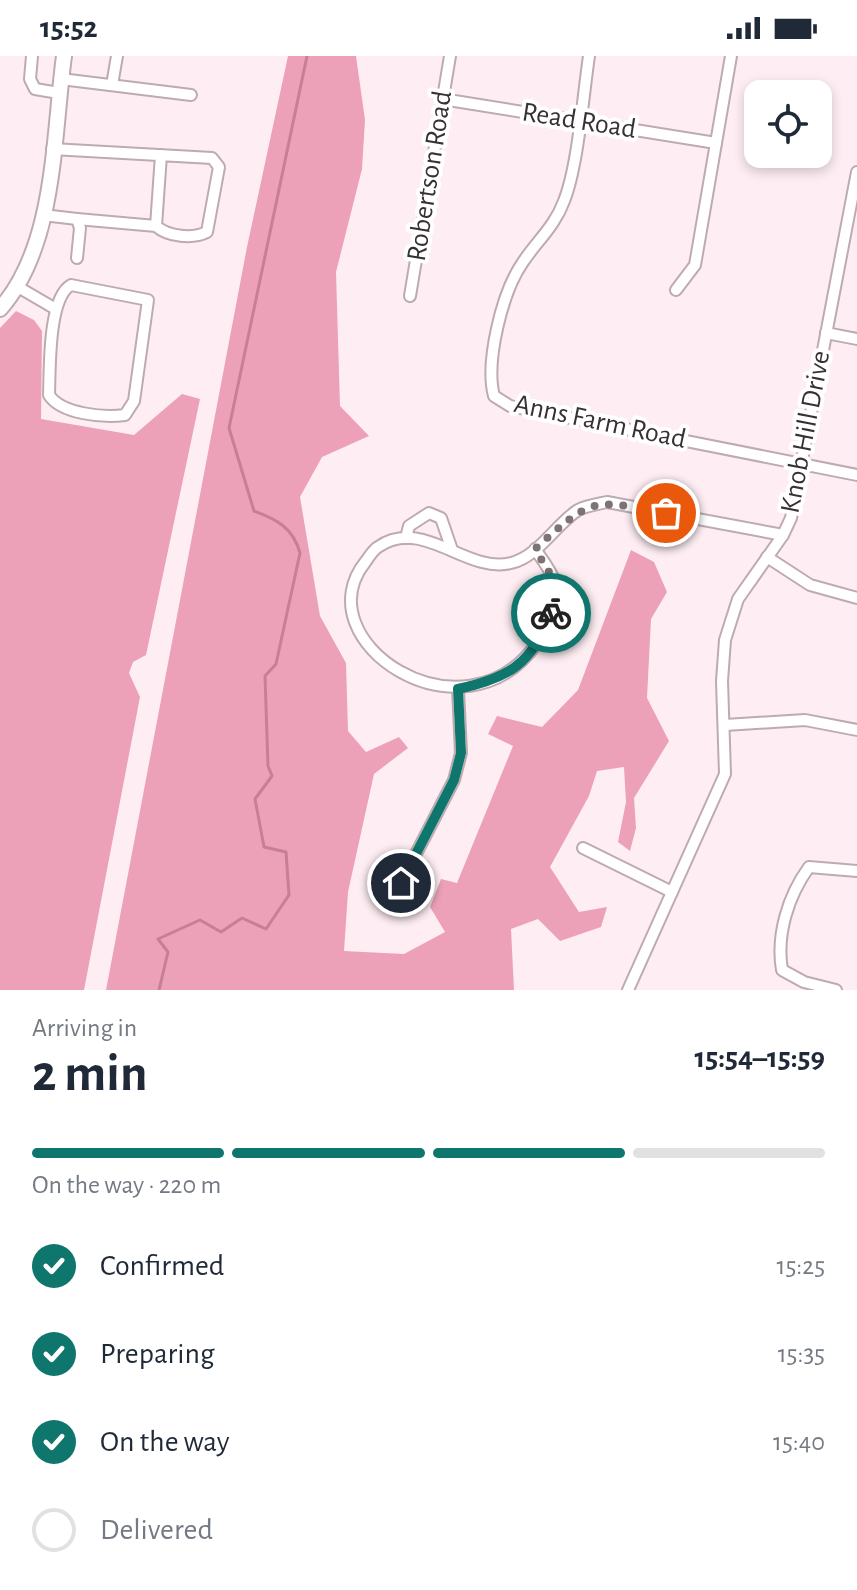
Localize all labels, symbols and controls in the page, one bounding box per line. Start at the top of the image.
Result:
text: 15:52 [40,13,98,43]
map controls [744,80,832,168]
button: locate [744,80,832,168]
street label: Robertson Road [403,89,457,263]
street label: Read Road [520,98,638,144]
street label: Knob Hill Drive [777,348,835,516]
street label: Anns Farm Road [511,390,689,454]
pin [632,479,700,547]
icon: bag [644,491,688,535]
courier [511,573,591,653]
icon: bike [529,591,573,635]
pin [367,849,435,917]
icon: home [379,861,423,905]
text: Arriving in [32,1015,137,1041]
text: 15:54–15:59 [694,1043,825,1073]
text: 2 min [32,1048,147,1100]
text: On the way · 220 m [32,1172,221,1198]
icon: check [32,1244,76,1288]
text: Confirmed [100,1251,224,1281]
text: 15:25 [777,1253,825,1279]
icon: check [32,1332,76,1376]
text: Preparing [100,1339,215,1369]
text: 15:35 [778,1341,825,1367]
icon: check [32,1420,76,1464]
text: On the way [100,1427,229,1457]
text: 15:40 [773,1429,825,1455]
text: Delivered [100,1515,213,1545]

